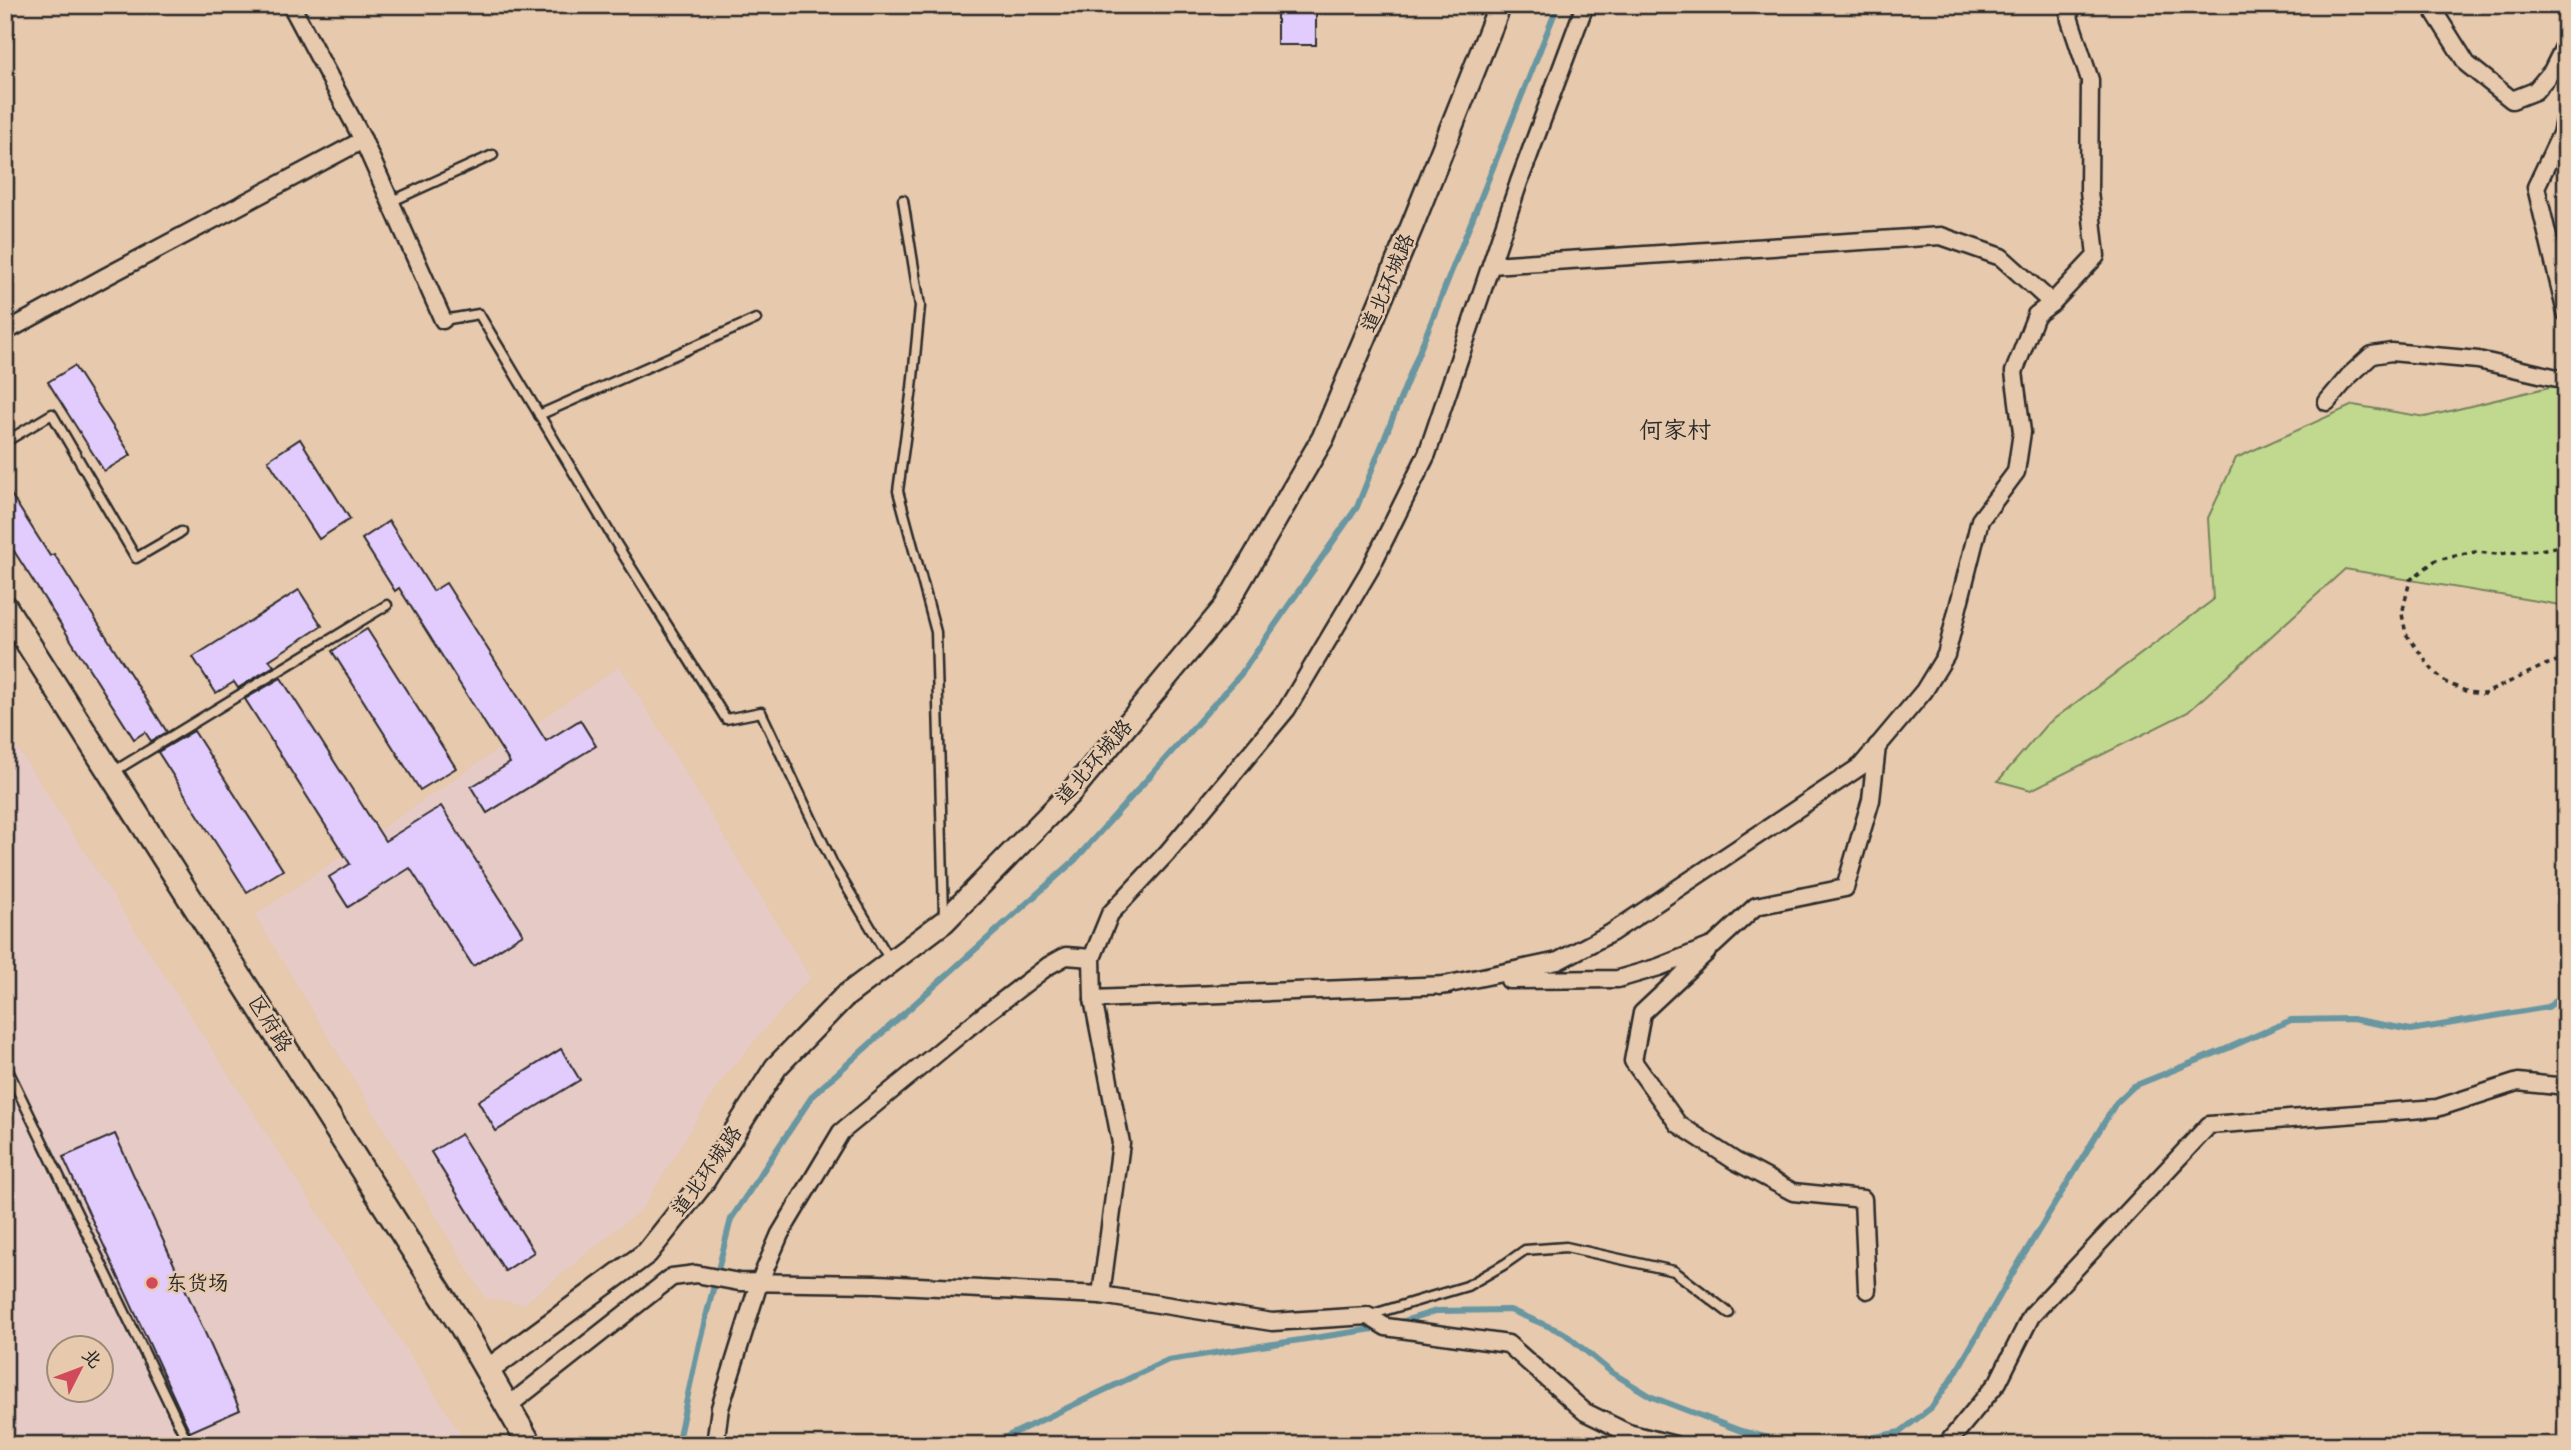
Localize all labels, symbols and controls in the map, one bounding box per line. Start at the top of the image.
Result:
street label: 道北环城路 [1354,229,1422,337]
district label: 何家村 [1639,414,1711,448]
street label: 道北环城路 [1049,713,1139,811]
street label: 区府路 [241,990,299,1058]
street label: 道北环城路 [665,1120,749,1222]
place label: 东货场 [166,1269,229,1298]
marker: 东货场 [144,1275,160,1291]
north arrow [46,1334,116,1404]
text: 北 [75,1343,108,1375]

